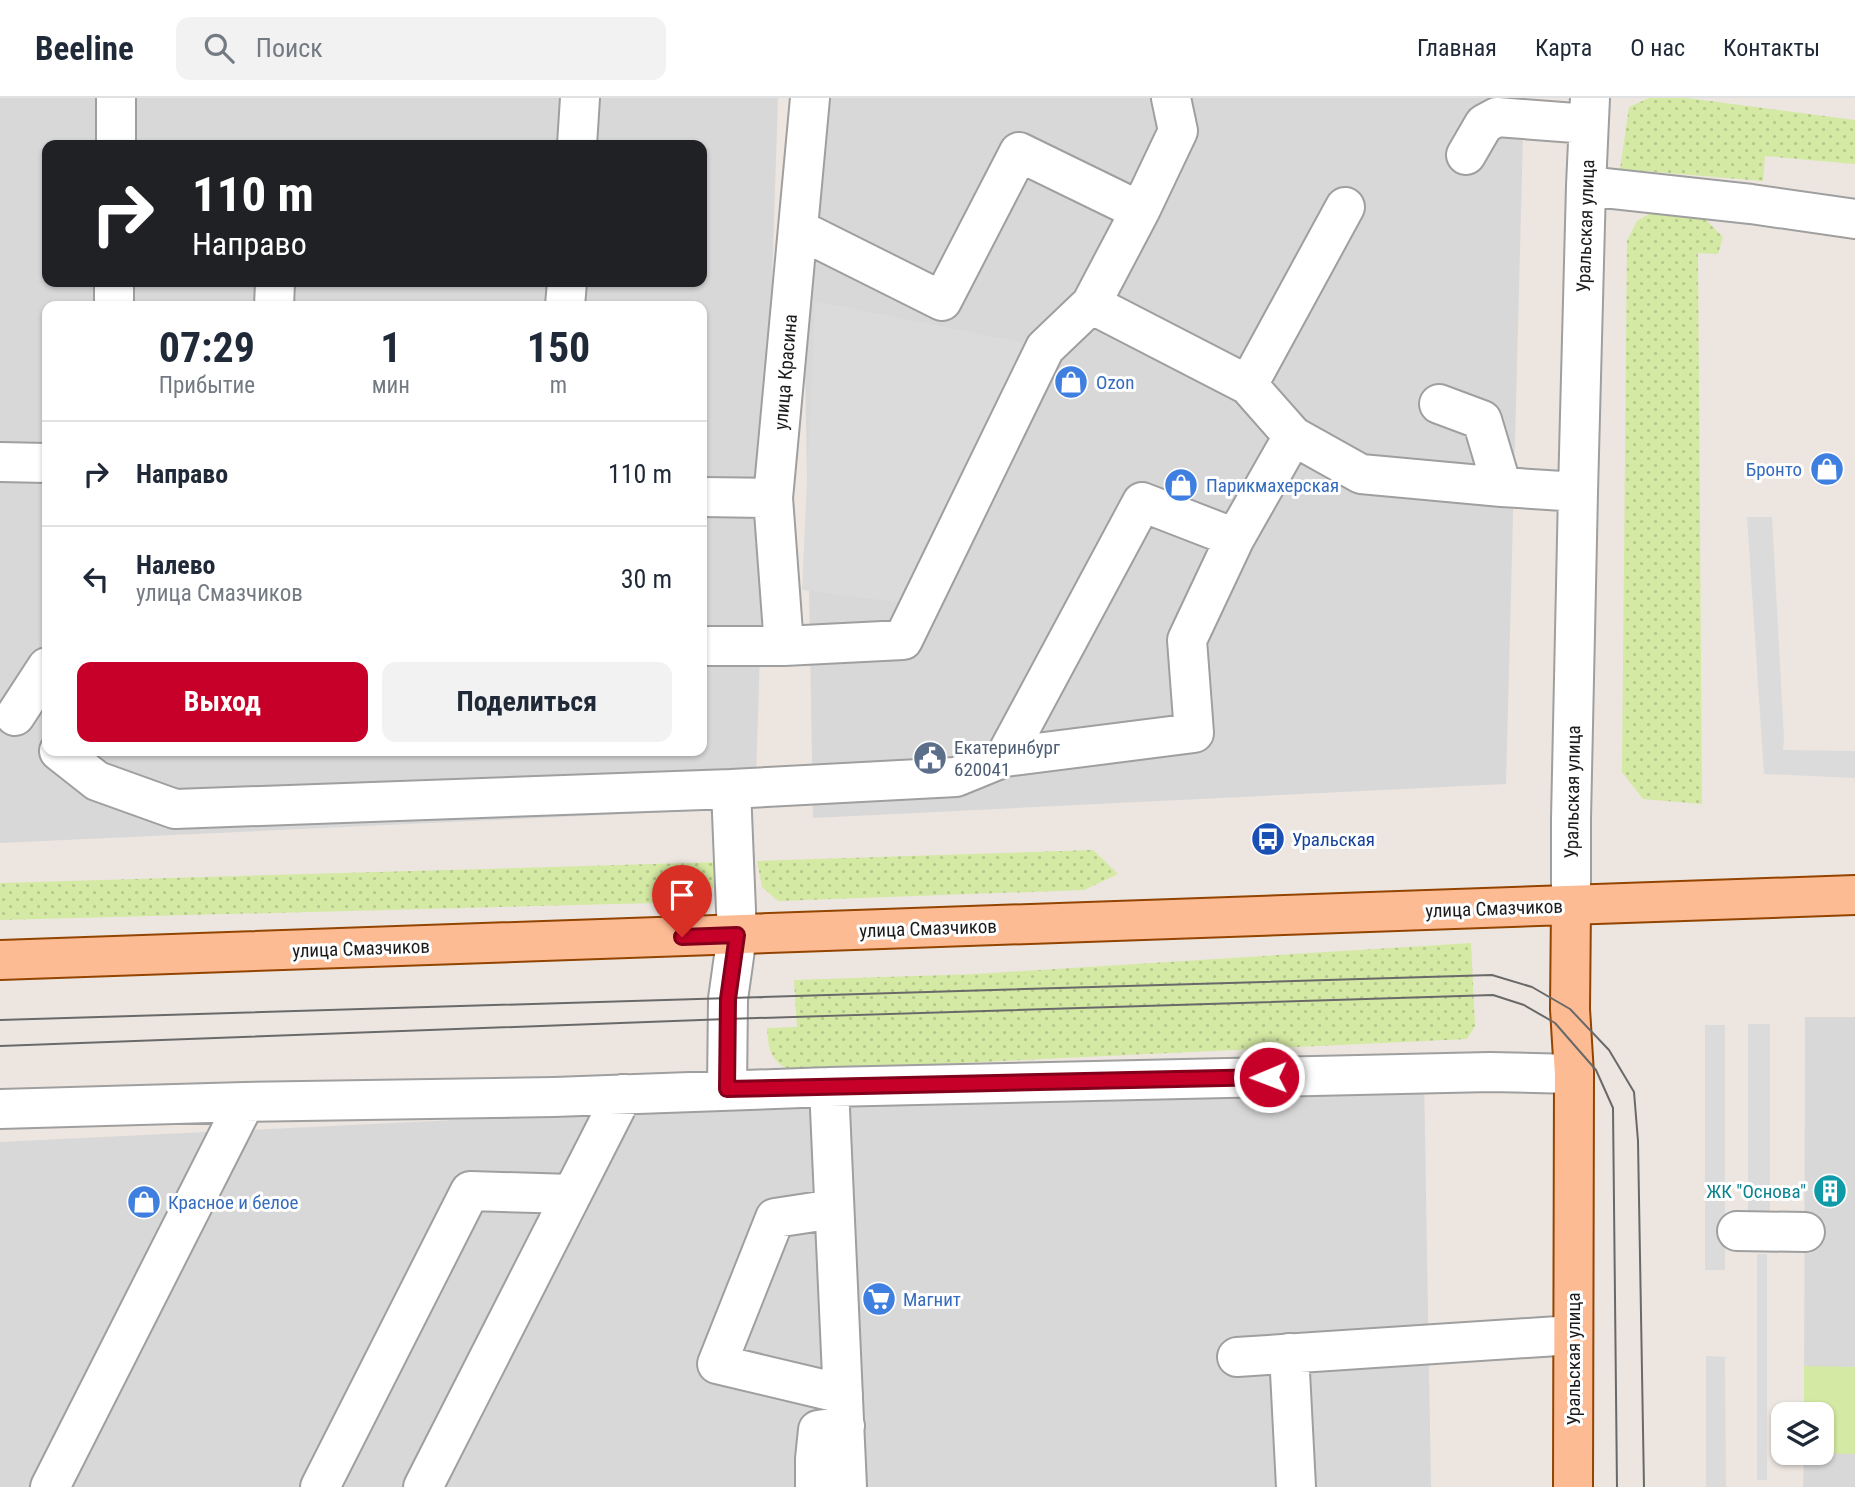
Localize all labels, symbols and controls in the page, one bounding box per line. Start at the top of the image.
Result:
search box [176,17,666,80]
text: Beeline [35,29,134,68]
icon: search [200,29,238,67]
text: Поиск [256,33,323,63]
text: Главная [1417,34,1497,62]
text: Карта [1535,34,1592,62]
text: О нас [1630,34,1685,62]
text: Контакты [1723,34,1820,62]
street label: Уральская улица [1572,159,1599,293]
text: 110 m [192,166,314,223]
icon: right [77,168,168,259]
text: Направо [192,225,307,263]
street label: улица Красина [769,313,802,431]
text: 07:29 [159,323,255,372]
text: 1 [380,323,401,372]
text: 150 [527,323,590,372]
shop icon: Ozon [1052,363,1090,401]
place label: Ozon [1096,371,1134,394]
text: Прибытие [159,372,255,399]
text: мин [372,372,410,399]
text: m [550,372,567,399]
shop icon: Бронто [1808,450,1846,488]
icon: right [77,455,115,493]
place label: Бронто [1746,458,1802,481]
text: Направо [136,459,228,489]
text: 110 m [608,459,672,489]
shop icon: Парикмахерская [1162,466,1200,504]
place label: Парикмахерская [1206,474,1339,497]
text: Налево [136,550,216,580]
icon: left [77,560,115,598]
text: 30 m [621,564,672,594]
text: улица Смазчиков [136,580,303,607]
button: Выход [77,662,368,742]
button: Поделиться [382,662,672,742]
street label: Уральская улица [1560,725,1585,859]
place label: Екатеринбург 620041 [954,736,1060,781]
public building icon: Екатеринбург 620041 [911,739,949,777]
bus stop icon: Уральская [1249,820,1287,858]
place label: Уральская [1292,828,1375,851]
pin [652,865,712,937]
icon: arrive [663,876,701,914]
street label: улица Смазчиков [1425,895,1563,922]
street label: улица Смазчиков [859,915,997,942]
street label: улица Смазчиков [292,935,430,962]
position arrow [1232,1040,1306,1114]
building icon: ЖК "Основа" [1811,1172,1849,1210]
place label: ЖК "Основа" [1706,1180,1806,1203]
shop icon: Красное и белое [125,1183,163,1221]
place label: Красное и белое [168,1191,299,1214]
supermarket icon: Магнит [860,1280,898,1318]
place label: Магнит [903,1288,961,1311]
street label: Уральская улица [1562,1292,1585,1426]
map controls [1771,1402,1834,1465]
button: layers [1771,1402,1834,1465]

